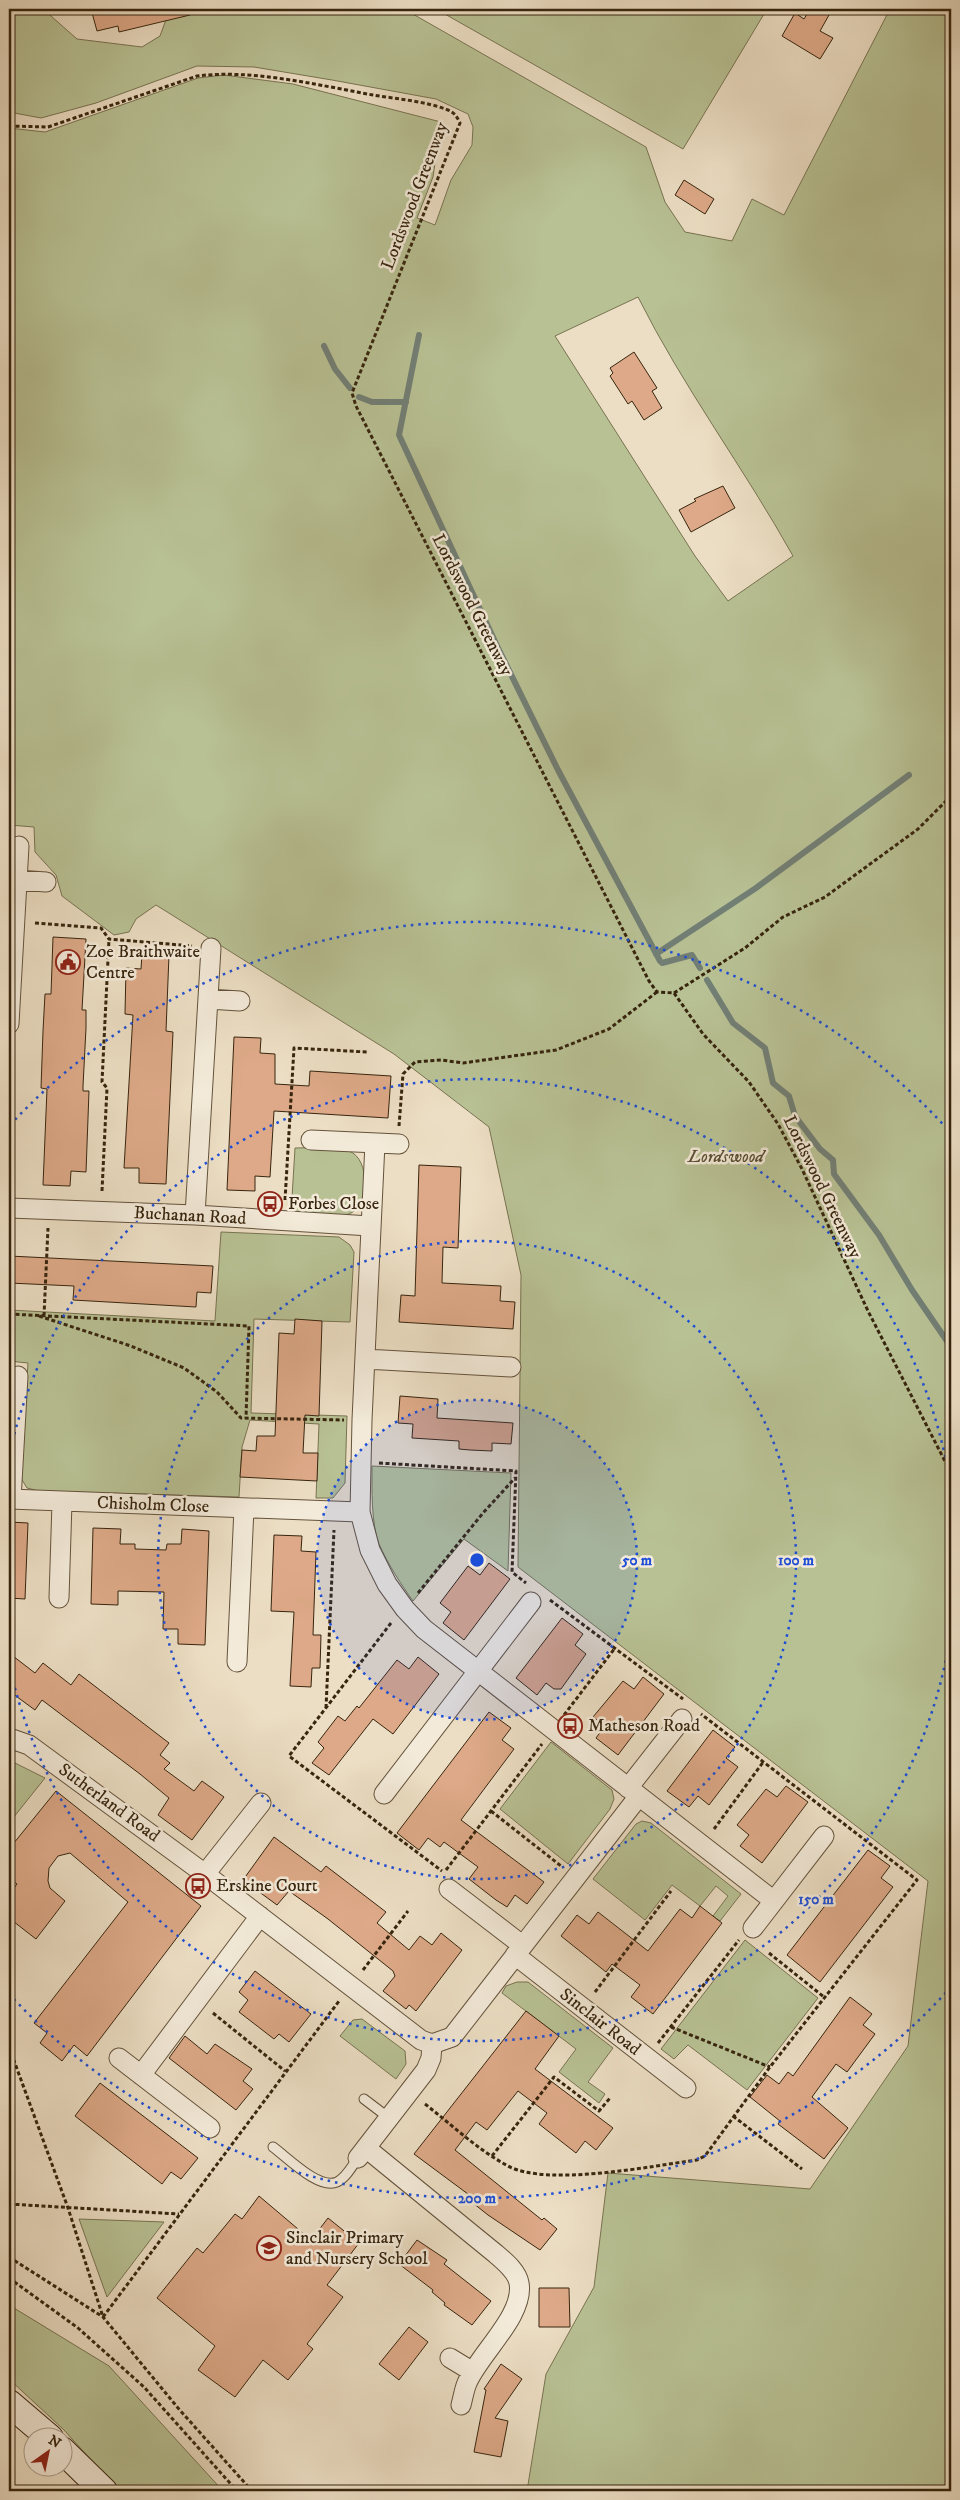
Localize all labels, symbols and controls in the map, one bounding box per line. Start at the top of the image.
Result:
street label: Lordswood Greenway [377,119,453,273]
street label: Lordswood Greenway [427,530,517,680]
place label: Zoe Braithwaite Centre [86,941,200,984]
public building icon: Zoe Braithwaite Centre [55,949,81,975]
street label: Lordswood Greenway [778,1112,866,1262]
park label: Lordswood [687,1146,766,1168]
bus stop icon: Forbes Close [257,1191,283,1217]
place label: Forbes Close [288,1193,379,1215]
street label: Buchanan Road [133,1202,247,1230]
street label: Chisholm Close [96,1492,210,1518]
centre of rings [468,1551,486,1569]
text: 50 m [621,1551,653,1570]
text: 100 m [778,1551,815,1570]
bus stop icon: Matheson Road [557,1713,583,1739]
place label: Matheson Road [588,1715,700,1737]
street label: Sutherland Road [54,1759,164,1847]
bus stop icon: Erskine Court [185,1873,211,1899]
place label: Erskine Court [216,1875,318,1897]
text: 150 m [798,1890,834,1909]
street label: Sinclair Road [555,1984,645,2060]
text: 200 m [458,2189,497,2208]
place label: Sinclair Primary and Nursery School [286,2227,428,2270]
school or university icon: Sinclair Primary and Nursery School [256,2235,282,2261]
north arrow [22,2428,72,2478]
text: N [45,2431,65,2453]

